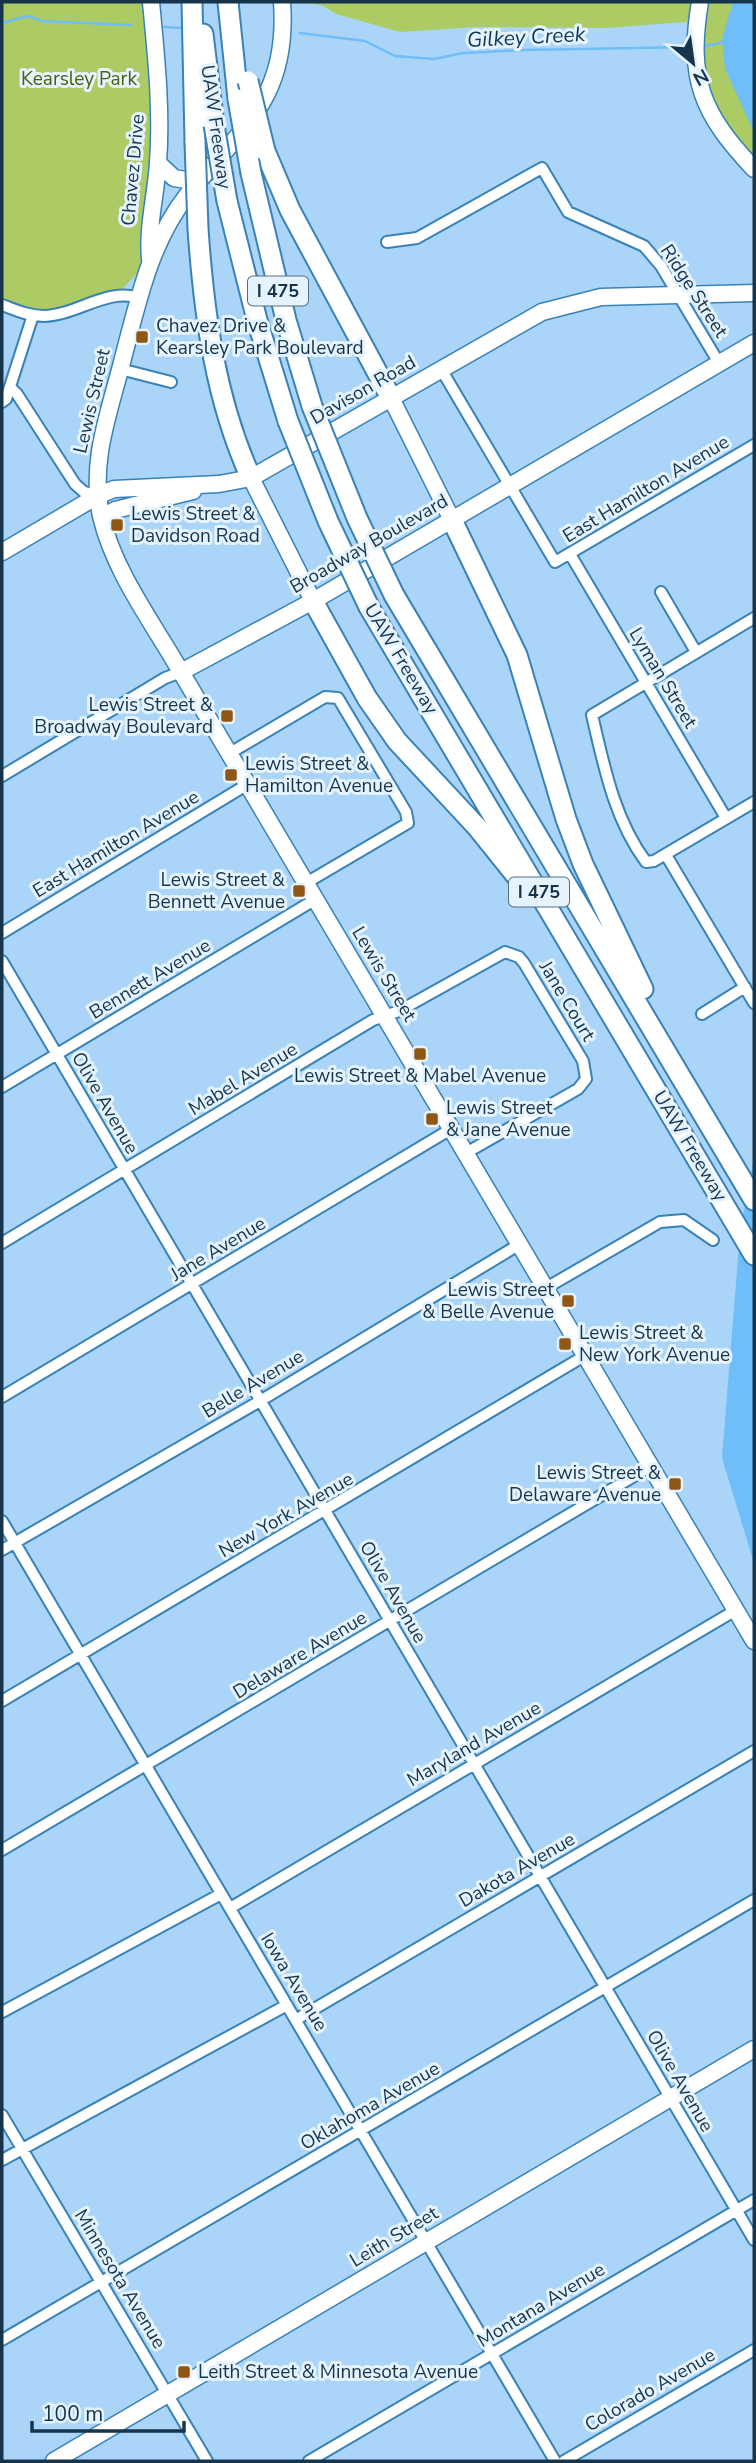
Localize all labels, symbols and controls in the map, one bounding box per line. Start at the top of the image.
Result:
water label: Gilkey Creek [466,20,586,54]
north arrow [658,28,728,98]
text: N [688,62,713,92]
street label: UAW Freeway [194,63,238,191]
park label: Kearsley Park [21,66,137,92]
street label: Chavez Drive [115,113,151,227]
street label: Ridge Street [654,239,734,343]
road number: I 475 [248,276,308,306]
place label: Chavez Drive & Kearsley Park Boulevard [156,313,364,361]
marker: Chavez Drive & Kearsley Park Boulevard [134,329,150,345]
street label: Lewis Street [67,346,117,456]
street label: Davison Road [305,349,421,431]
street label: East Hamilton Avenue [558,429,734,549]
street label: Broadway Boulevard [285,488,453,600]
place label: Lewis Street & Davidson Road [131,501,260,549]
marker: Lewis Street & Davidson Road [109,517,125,533]
street label: UAW Freeway [358,599,444,719]
street label: Lyman Street [623,623,703,733]
place label: Lewis Street & Broadway Boulevard [34,692,213,740]
marker: Lewis Street & Broadway Boulevard [219,708,235,724]
place label: Lewis Street & Hamilton Avenue [245,751,393,799]
marker: Lewis Street & Hamilton Avenue [223,767,239,783]
street label: East Hamilton Avenue [28,784,204,904]
place label: Lewis Street & Bennett Avenue [148,867,285,915]
road number: I 475 [509,878,569,906]
marker: Lewis Street & Bennett Avenue [291,883,307,899]
street label: Lewis Street [345,922,423,1027]
street label: Bennett Avenue [84,933,216,1025]
street label: Jane Court [532,955,601,1046]
street label: Mabel Avenue [184,1036,302,1122]
marker: Lewis Street & Mabel Avenue [412,1046,428,1062]
street label: Olive Avenue [65,1047,145,1159]
place label: Lewis Street & Mabel Avenue [294,1063,546,1089]
street label: UAW Freeway [647,1086,733,1206]
place label: Lewis Street & Jane Avenue [446,1095,571,1143]
marker: Lewis Street & Jane Avenue [424,1111,440,1127]
street label: Jane Avenue [165,1210,270,1288]
place label: Lewis Street & Belle Avenue [422,1277,554,1325]
marker: Lewis Street & Belle Avenue [560,1293,576,1309]
place label: Lewis Street & New York Avenue [579,1320,730,1368]
marker: Lewis Street & New York Avenue [557,1336,573,1352]
street label: Belle Avenue [198,1344,308,1424]
place label: Lewis Street & Delaware Avenue [509,1460,661,1508]
street label: New York Avenue [214,1466,358,1564]
marker: Lewis Street & Delaware Avenue [667,1476,683,1492]
street label: Olive Avenue [353,1536,433,1648]
street label: Delaware Avenue [228,1605,372,1705]
street label: Maryland Avenue [402,1695,546,1793]
street label: Dakota Avenue [454,1826,580,1914]
street label: Iowa Avenue [254,1928,334,2036]
street label: Olive Avenue [640,2025,720,2137]
street label: Oklahoma Avenue [296,2055,444,2157]
street label: Leith Street [345,2200,443,2274]
street label: Minnesota Avenue [68,2204,172,2354]
street label: Montana Avenue [472,2257,610,2353]
street label: Colorado Avenue [580,2342,720,2438]
place label: Leith Street & Minnesota Avenue [198,2359,478,2385]
marker: Leith Street & Minnesota Avenue [176,2364,192,2380]
scale bar [32,2390,184,2434]
text: 100 m [42,2400,103,2428]

